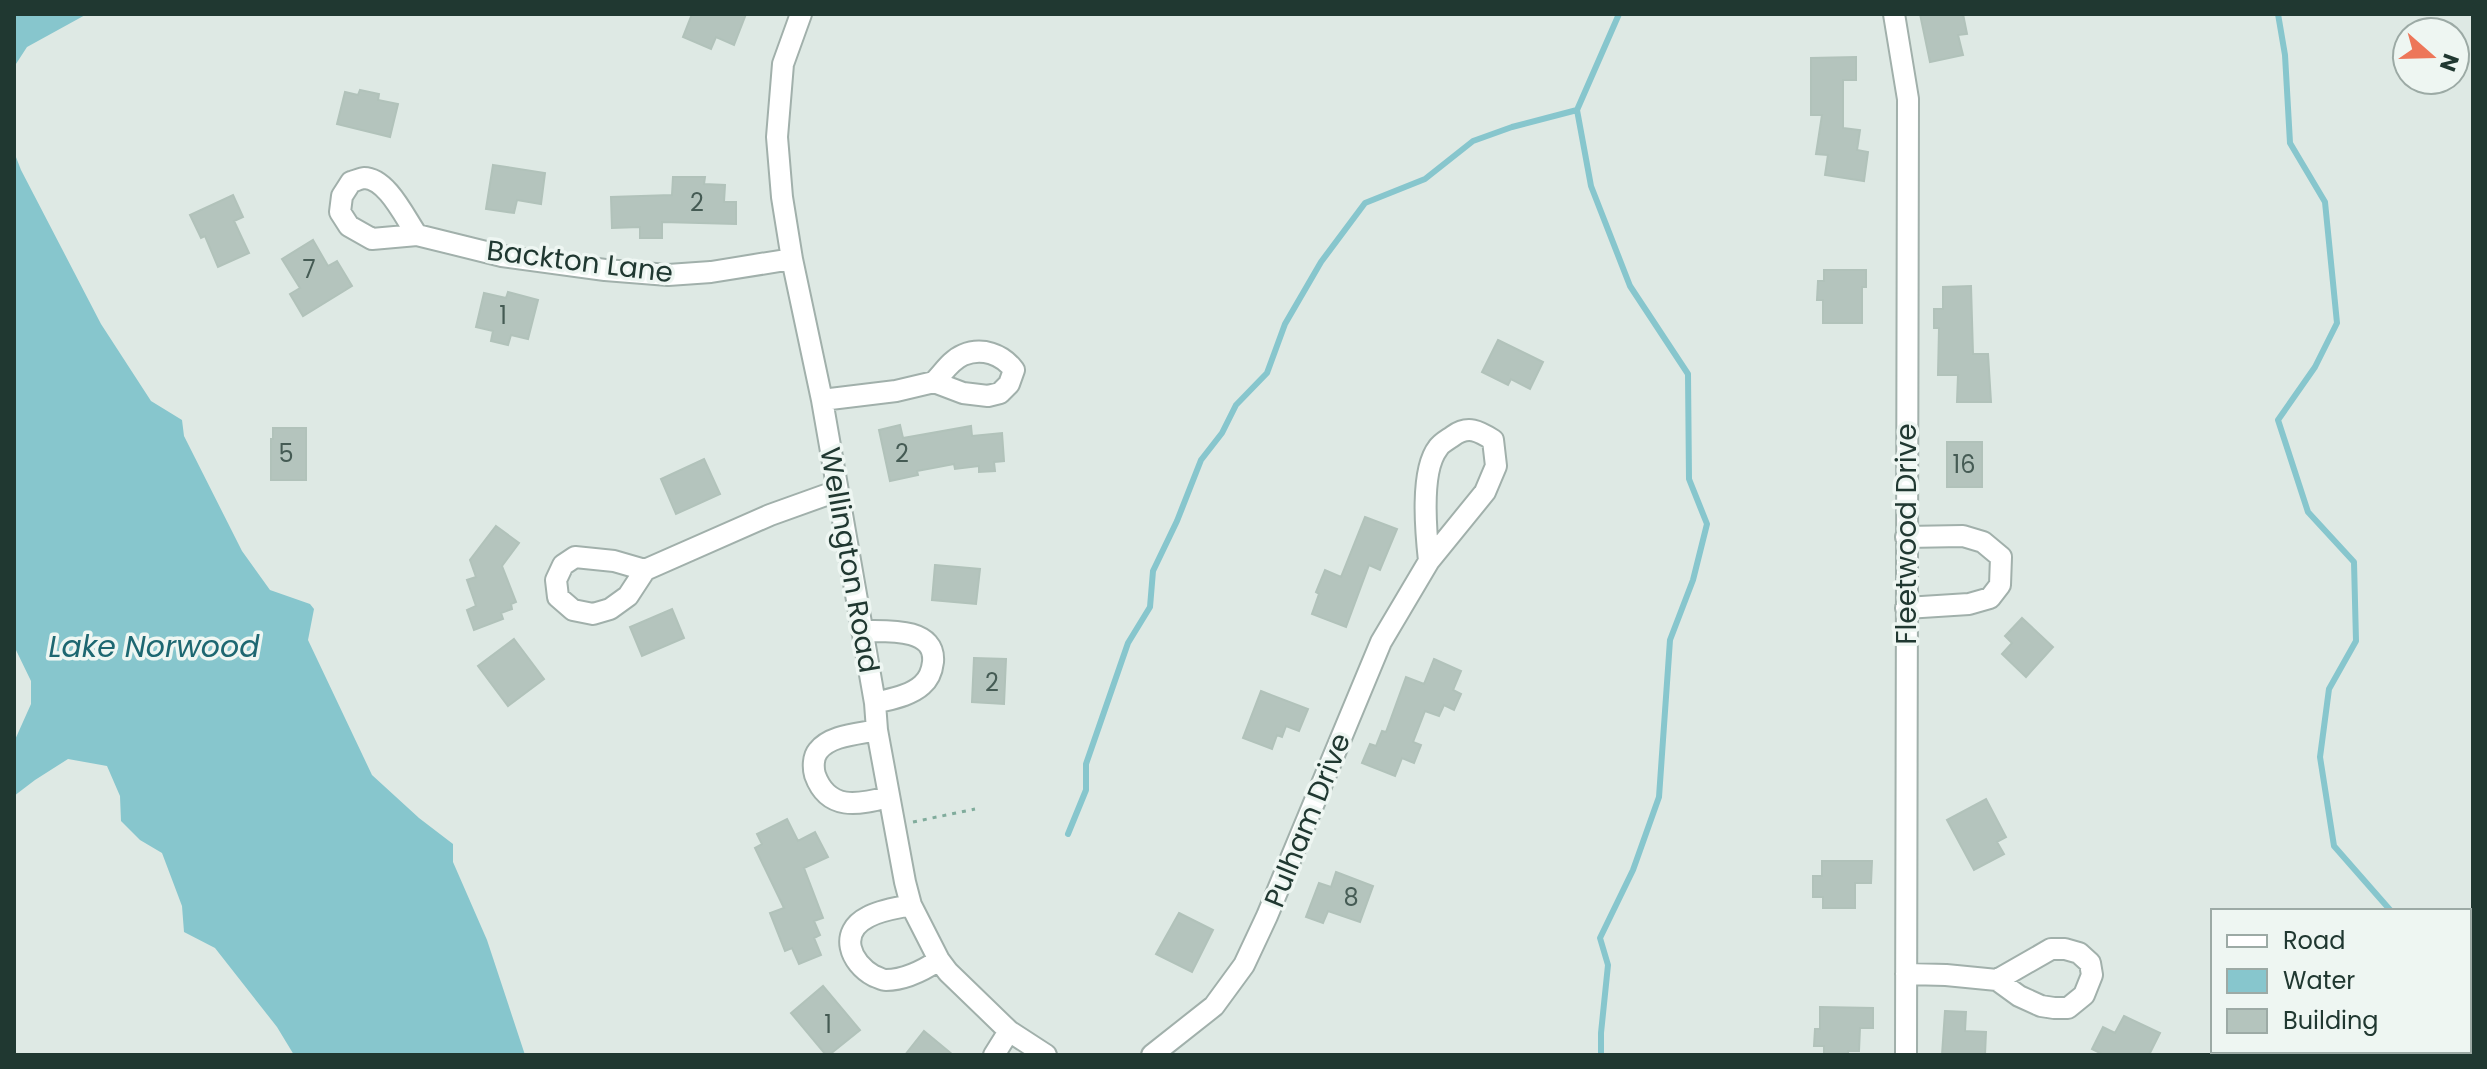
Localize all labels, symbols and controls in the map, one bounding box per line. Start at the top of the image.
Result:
north arrow [2391,16,2471,96]
text: N [2432,50,2467,76]
house number: 2 [690,186,704,219]
street label: Backton Lane [485,231,675,292]
house number: 7 [302,253,316,286]
house number: 1 [499,299,507,332]
street label: Fleetwood Drive [1887,423,1926,645]
house number: 5 [278,437,294,470]
house number: 2 [895,437,909,470]
street label: Wellington Road [810,444,889,676]
house number: 16 [1953,448,1975,481]
water label: Lake Norwood [49,625,260,668]
house number: 2 [985,666,999,699]
street label: Pulham Drive [1255,727,1360,913]
house number: 8 [1343,881,1359,914]
legend [2211,909,2471,1053]
text: Road [2283,924,2345,957]
text: Water [2283,964,2355,997]
text: Building [2283,1004,2379,1037]
house number: 1 [824,1008,832,1041]

